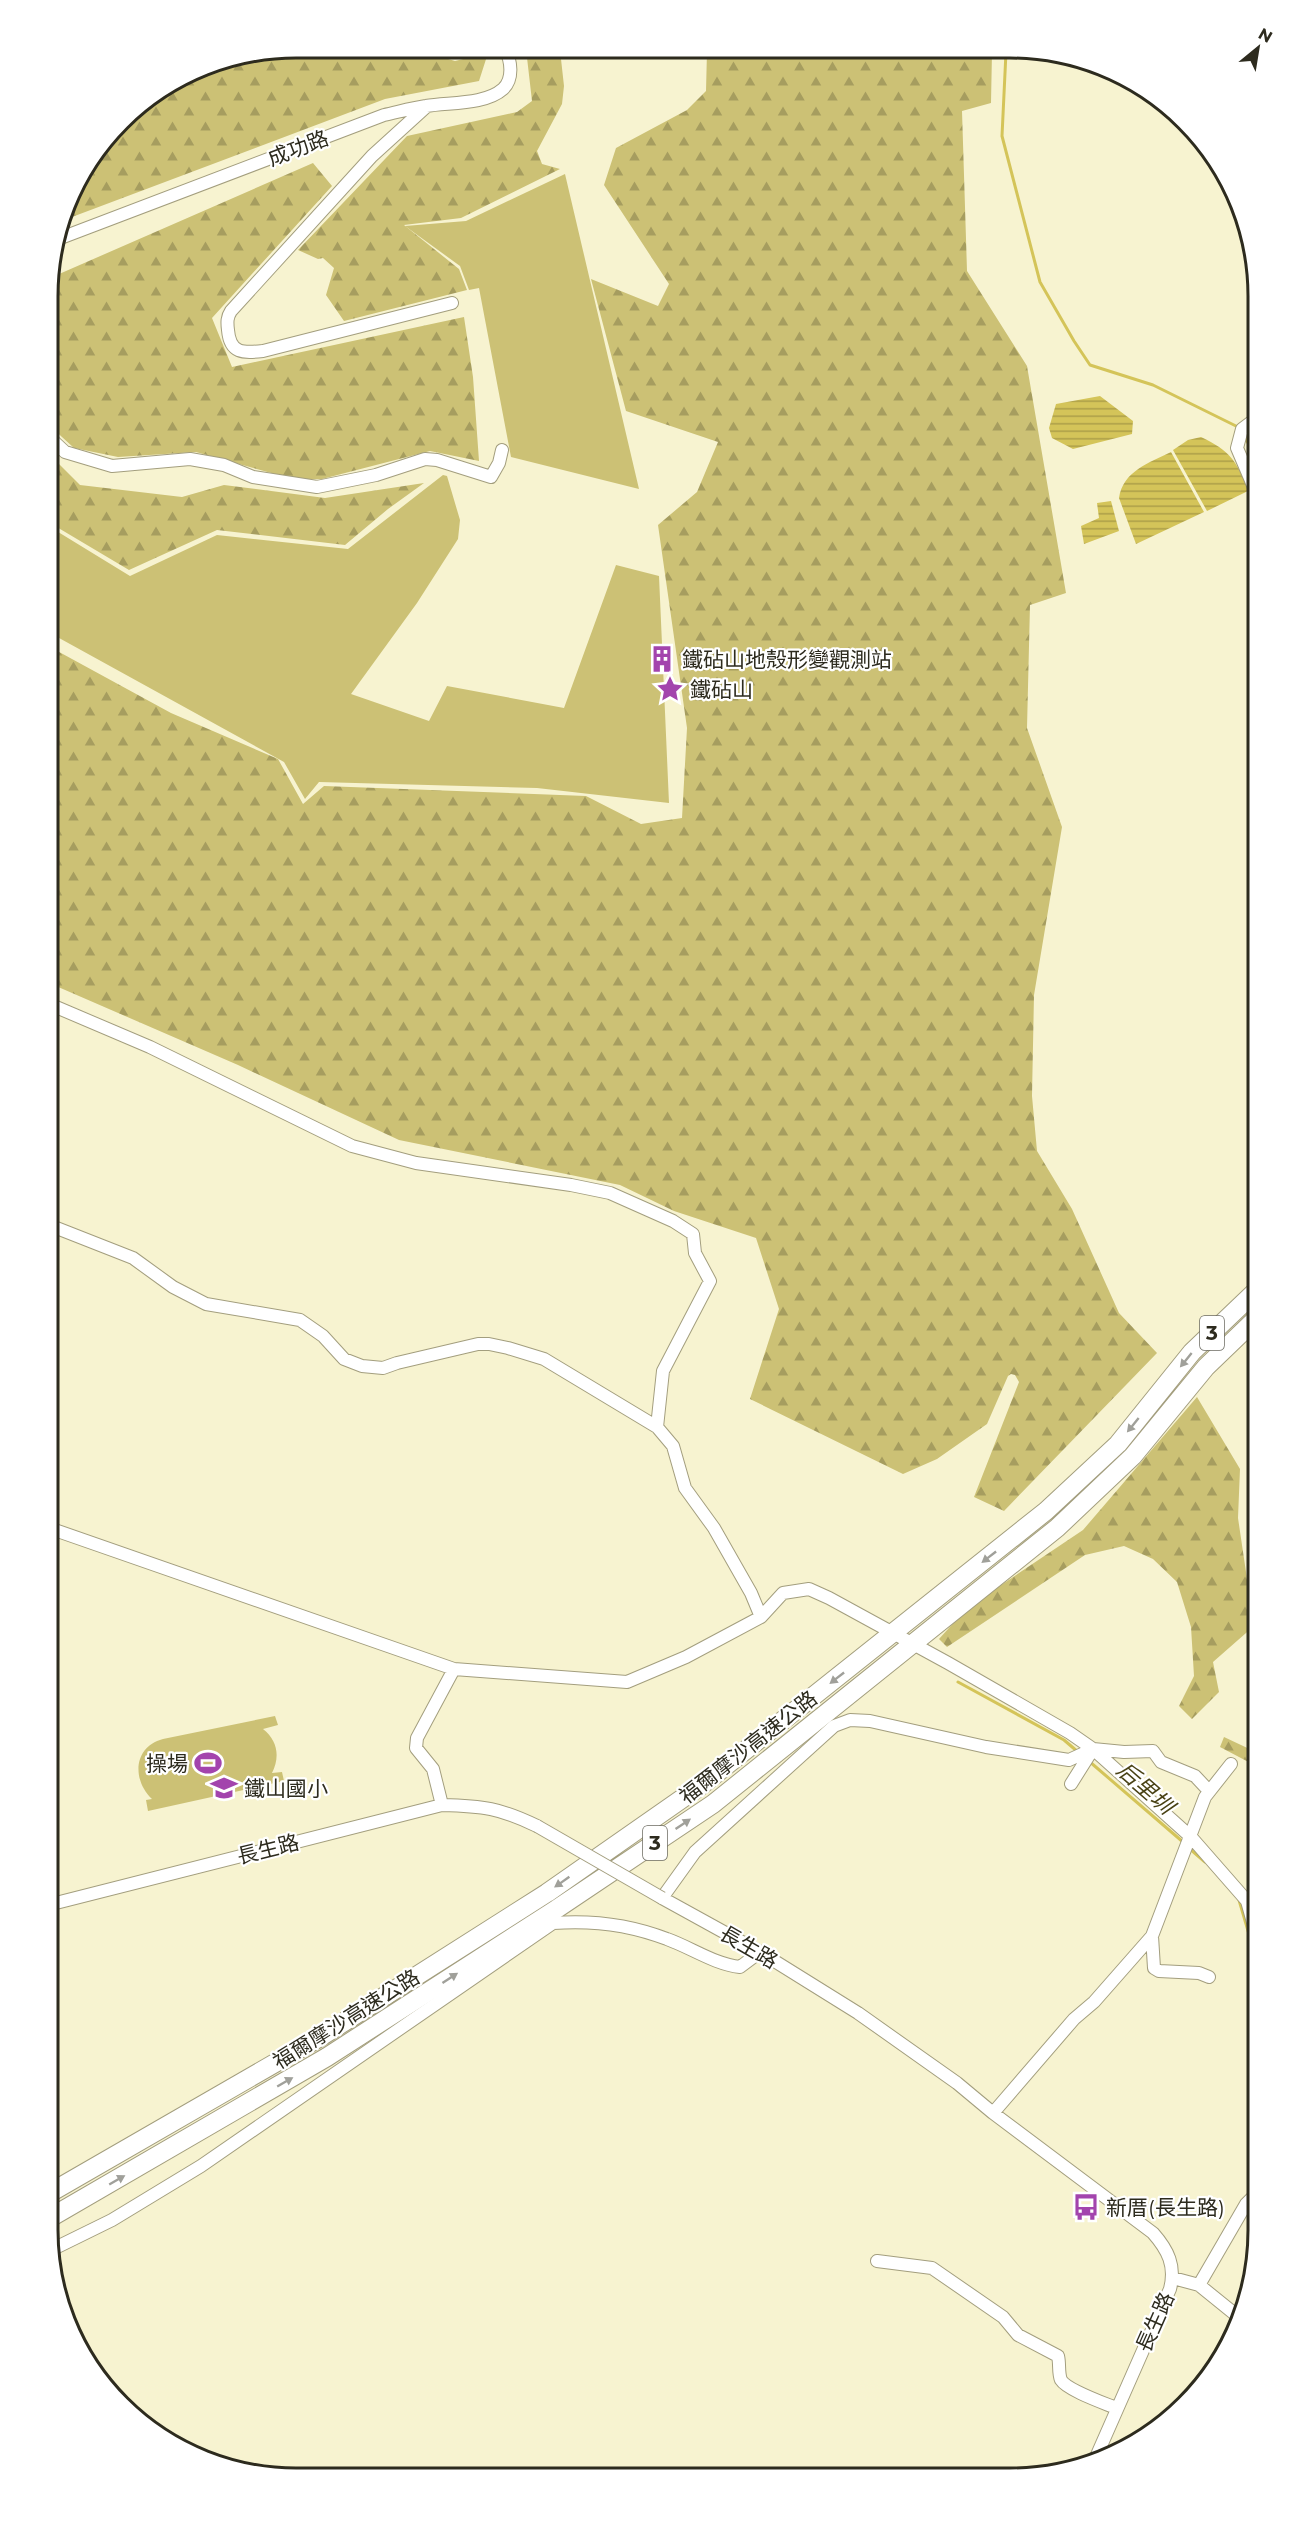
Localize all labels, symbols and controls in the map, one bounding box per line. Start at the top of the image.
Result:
north arrow [1228,18,1288,78]
text: N [1255,24,1276,47]
street label: 成功路 [264,125,332,171]
building icon: 鐵砧山地殼形變觀測站 [647,644,677,674]
place label: 鐵砧山地殼形變觀測站 [682,647,892,672]
place icon: 鐵砧山 [655,674,685,704]
place label: 鐵砧山 [690,677,753,702]
road number: 3 [1200,1316,1224,1350]
one-way arrow [1180,1352,1193,1367]
one-way arrow [1127,1418,1139,1433]
one-way arrow [981,1550,997,1563]
one-way arrow [829,1671,844,1683]
street label: 福爾摩沙高速公路 [674,1685,822,1809]
sports icon: 操場 [193,1748,223,1778]
place label: 操場 [146,1751,188,1776]
water label: 后里圳 [1111,1756,1181,1822]
school or university icon: 鐵山國小 [209,1773,239,1803]
place label: 鐵山國小 [244,1776,328,1801]
one-way arrow [675,1819,691,1830]
road number: 3 [643,1826,667,1860]
street label: 長生路 [234,1829,302,1869]
one-way arrow [555,1876,571,1888]
street label: 長生路 [715,1920,783,1974]
street label: 福爾摩沙高速公路 [268,1964,424,2074]
one-way arrow [442,1972,459,1983]
one-way arrow [277,2077,294,2087]
one-way arrow [109,2174,125,2185]
bus stop icon: 新厝(長生路) [1071,2192,1101,2222]
place label: 新厝(長生路) [1106,2195,1225,2220]
street label: 長生路 [1131,2288,1179,2356]

